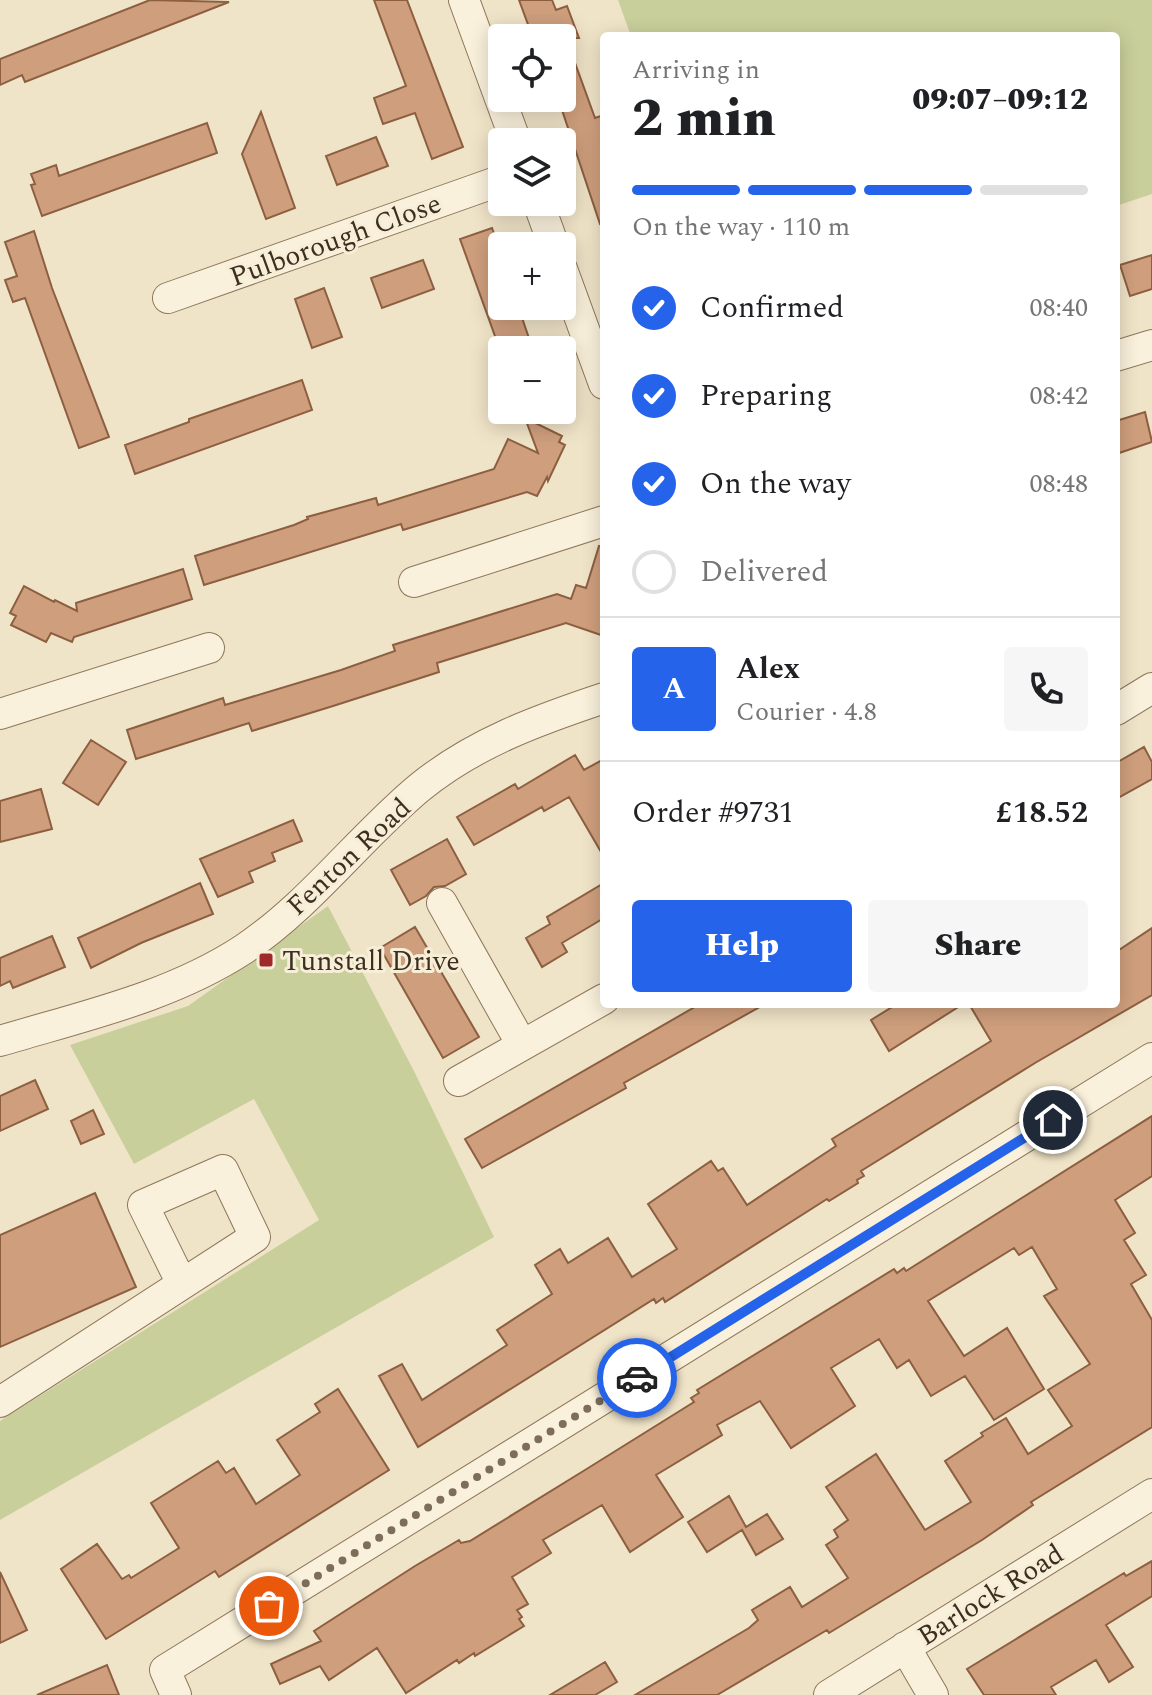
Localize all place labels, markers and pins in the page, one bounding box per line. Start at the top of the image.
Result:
place label: Tunstall Drive [282,940,460,983]
marker: Tunstall Drive [257,951,275,969]
pin [1019,1086,1087,1154]
pin [235,1572,303,1640]

